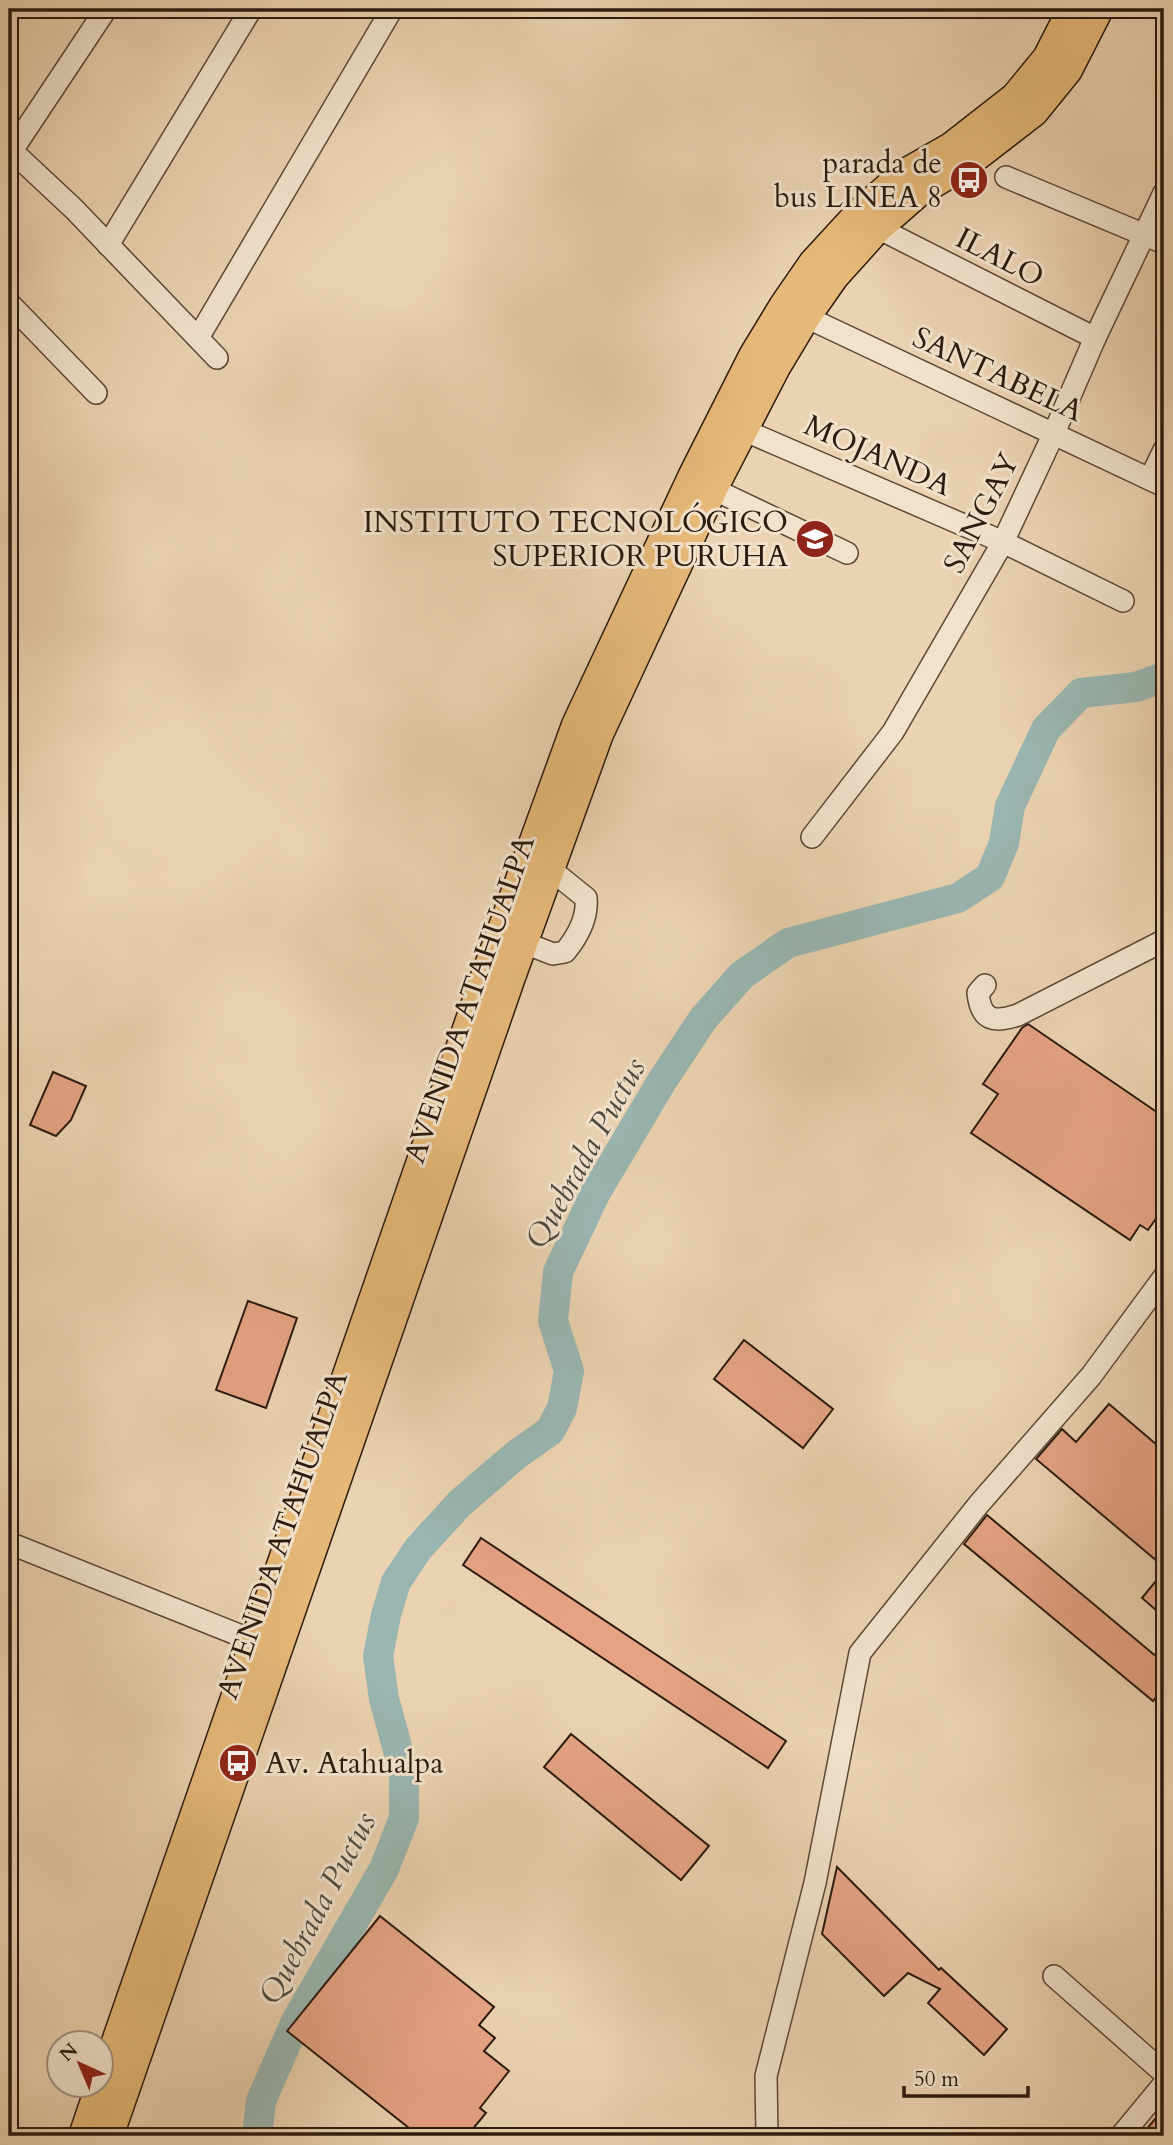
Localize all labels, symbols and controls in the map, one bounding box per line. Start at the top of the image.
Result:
place label: parada de bus LINEA 8 [774,143,942,218]
bus stop icon: parada de bus LINEA 8 [948,159,990,201]
street label: ILALO [949,218,1051,297]
street label: SANTABELA [906,317,1090,432]
street label: MOJANDA [798,405,958,506]
street label: SANGAY [934,446,1029,580]
place label: INSTITUTO TECNOLÓGICO SUPERIOR PURUHA [363,502,789,577]
school or university icon: INSTITUTO TECNOLÓGICO SUPERIOR PURUHA [794,518,836,560]
street label: AVENIDA ATAHUALPA [394,829,545,1169]
water label: Quebrada Puctus [515,1050,657,1257]
street label: AVENIDA ATAHUALPA [207,1365,358,1705]
bus stop icon: Av. Atahualpa [217,1742,259,1784]
place label: Av. Atahualpa [265,1743,443,1784]
water label: Quebrada Puctus [249,1804,387,2013]
north arrow [46,2030,116,2100]
text: N [54,2037,84,2068]
scale bar [904,2054,1028,2098]
text: 50 m [914,2065,959,2094]

